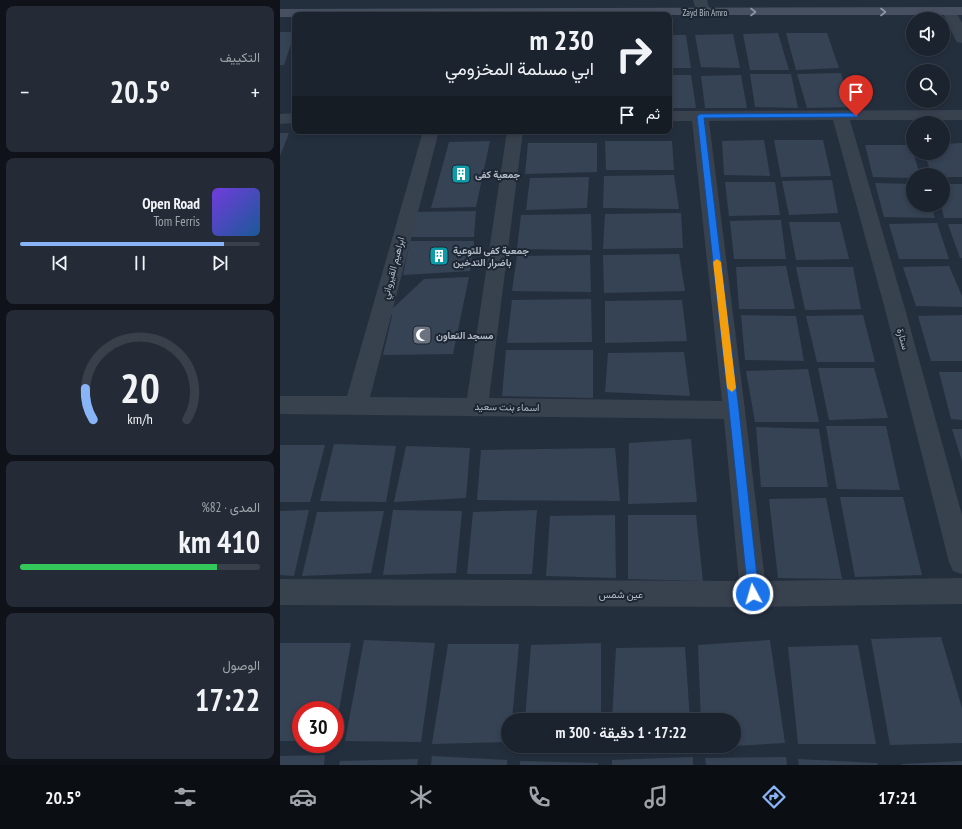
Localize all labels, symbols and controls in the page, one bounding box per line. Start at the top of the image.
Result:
street label: Zayd Bin Amro [683,7,728,18]
one-way arrow [750,8,756,16]
one-way arrow [880,8,886,16]
map controls [906,12,950,212]
button: sound [906,12,950,56]
text: 230 m [530,21,594,58]
icon: right [608,28,660,80]
text: التكييف [220,49,260,66]
text: ابي مسلمة المخزومي [445,57,594,80]
button: search [906,64,950,108]
text: 20.5° [110,72,170,111]
pin [839,75,873,116]
text: − [20,78,29,106]
text: + [251,78,260,106]
icon: arrive [845,81,867,103]
icon: arrive [616,104,638,126]
text: ثم [646,104,660,123]
button: + [906,116,950,160]
building icon: جمعية كفى [450,163,472,185]
place label: جمعية كفى [475,168,521,181]
button: − [906,168,950,212]
text: Open Road [142,194,200,213]
text: Tom Ferris [154,213,200,230]
street label: ابراهيم القيرواني [378,236,409,301]
place label: جمعية كفى للتوعية باضرار التدخين [453,244,529,269]
building icon: جمعية كفى للتوعية باضرار التدخين [428,245,450,267]
icon: previous [49,252,71,274]
icon: pause [129,252,151,274]
icon: next [209,252,231,274]
mosque icon: مسجد التعاون [411,324,433,346]
street label: ستارة [894,327,912,351]
place label: مسجد التعاون [436,329,494,342]
text: 20 [120,361,160,414]
street label: اسماء بنت سعيد [474,400,540,414]
text: km/h [127,409,153,428]
text: المدى · 82% [201,499,260,516]
text: 410 km [179,522,260,561]
position arrow [732,573,774,615]
street label: عين شمس [599,588,643,601]
text: الوصول [222,657,260,674]
text: 17:22 [195,680,260,719]
speed limit sign: 30 [292,701,344,753]
text: 17:22 · 1 دقيقة · 300 m [555,723,687,742]
icon: filters [171,783,199,811]
icon: car [289,783,317,811]
icon: climate [407,783,435,811]
icon: phone [525,783,553,811]
icon: music [642,783,670,811]
icon: directions [760,783,788,811]
text: 20.5° [45,786,81,809]
text: 17:21 [878,786,917,809]

